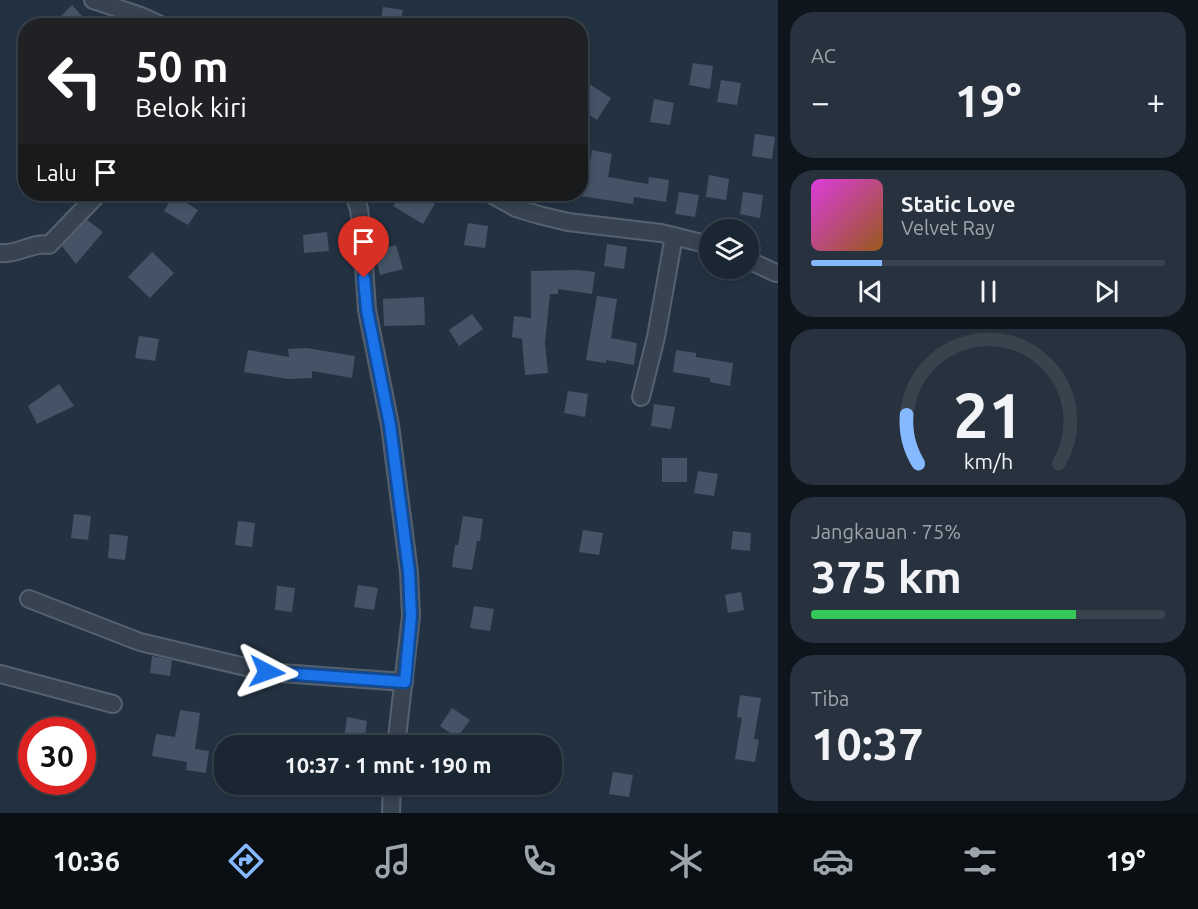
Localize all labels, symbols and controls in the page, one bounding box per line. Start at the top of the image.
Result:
icon: left [36,42,114,120]
text: 50 m [135,43,229,90]
text: AC [811,44,836,67]
text: 19° [955,75,1021,126]
text: − [811,83,830,120]
text: + [1146,83,1165,120]
text: Belok kiri [135,92,247,122]
icon: arrive [89,156,122,189]
text: Lalu [36,160,77,185]
text: Static Love [901,191,1016,216]
pin [338,216,389,278]
text: Velvet Ray [901,216,995,239]
map controls [699,219,759,279]
button: layers [699,219,759,279]
icon: arrive [347,225,380,258]
icon: previous [854,275,887,308]
icon: pause [972,275,1005,308]
icon: next [1090,275,1123,308]
text: 21 [953,380,1023,450]
text: km/h [963,449,1013,473]
text: Jangkauan · 75% [811,520,961,543]
text: 375 km [811,551,962,602]
position arrow [235,640,299,704]
text: Tiba [811,687,849,710]
speed limit sign: 30 [18,717,96,795]
text: 10:37 [811,718,924,769]
text: 10:37 · 1 mnt · 190 m [284,752,492,777]
icon: directions [225,840,267,882]
icon: music [372,840,414,882]
icon: phone [518,840,560,882]
icon: climate [665,840,707,882]
icon: car [812,840,854,882]
icon: filters [959,840,1001,882]
text: 10:36 [52,846,120,876]
text: 19° [1106,846,1146,876]

